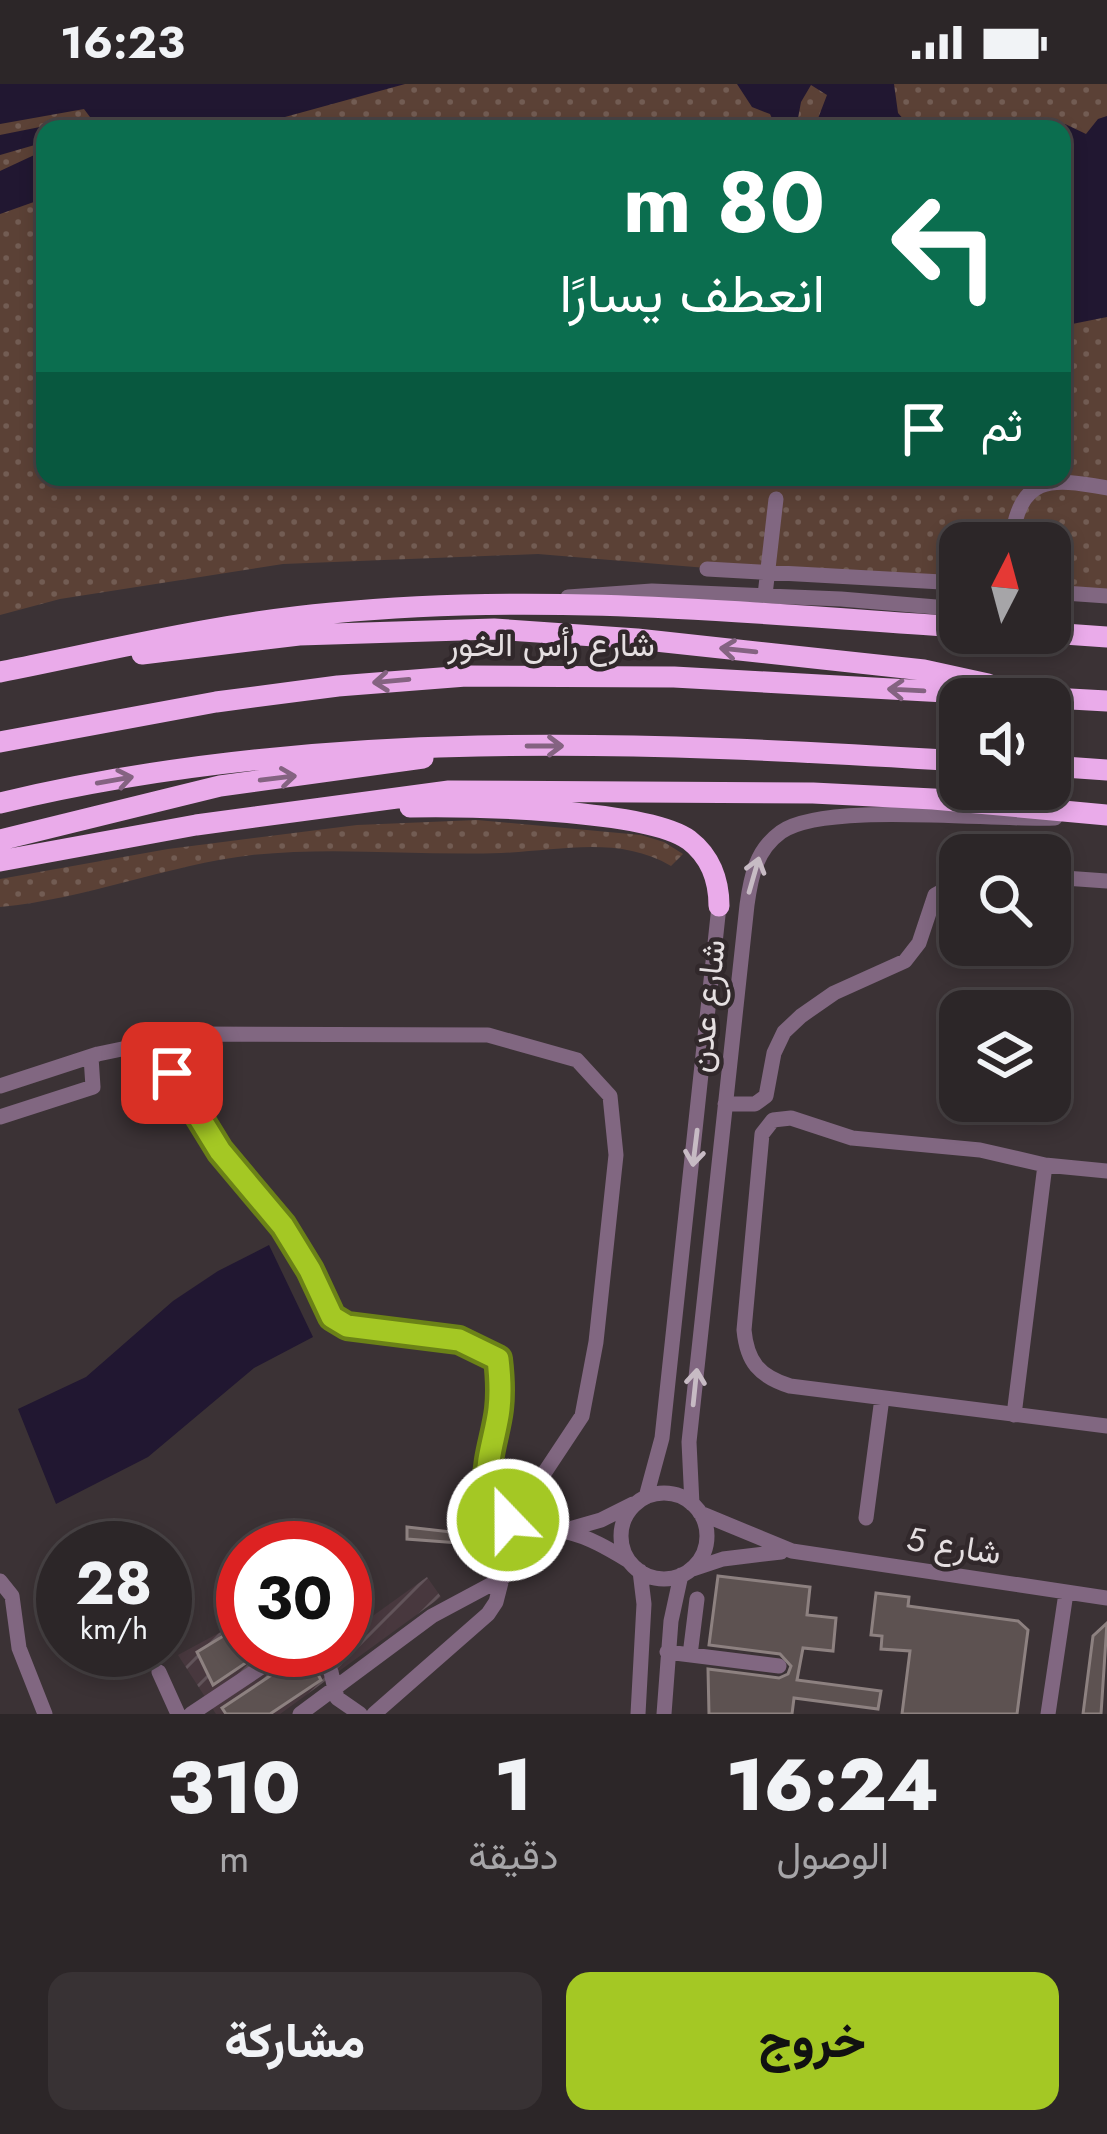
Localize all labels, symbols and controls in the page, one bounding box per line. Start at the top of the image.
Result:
text: 16:23 [60,10,185,75]
text: 80 m [623,142,825,264]
icon: left [867,168,1023,324]
text: انعطف يسارًا [559,254,825,332]
text: ثم [981,393,1023,458]
icon: arrive [891,396,957,462]
north arrow [939,522,1071,654]
map controls [939,522,1071,1122]
street label: شارع رأس الخور [446,621,655,668]
one-way arrow [719,638,758,660]
one-way arrow [372,669,411,692]
one-way arrow [887,678,926,701]
button: sound [939,678,1071,810]
one-way arrow [525,735,564,757]
one-way arrow [258,767,297,789]
one-way arrow [94,768,133,790]
button: search [939,834,1071,966]
one-way arrow [744,857,766,895]
street label: شارع عدن [676,937,737,1075]
button: layers [939,990,1071,1122]
pin [121,1022,223,1124]
icon: arrive [139,1040,205,1106]
one-way arrow [683,1128,706,1167]
one-way arrow [684,1368,706,1407]
position arrow [445,1457,571,1583]
street label: شارع 5 [903,1515,1004,1576]
speed limit sign: 30 [216,1521,372,1677]
text: 28 [76,1540,152,1627]
text: km/h [80,1607,148,1650]
text: 1 [494,1733,532,1837]
text: 16:24 [726,1733,940,1837]
text: 310 [167,1736,301,1840]
text: دقيقة [468,1827,558,1884]
text: الوصول [776,1827,889,1884]
text: m [219,1830,249,1887]
button: مشاركة [48,1972,542,2110]
button: خروج [566,1972,1059,2110]

